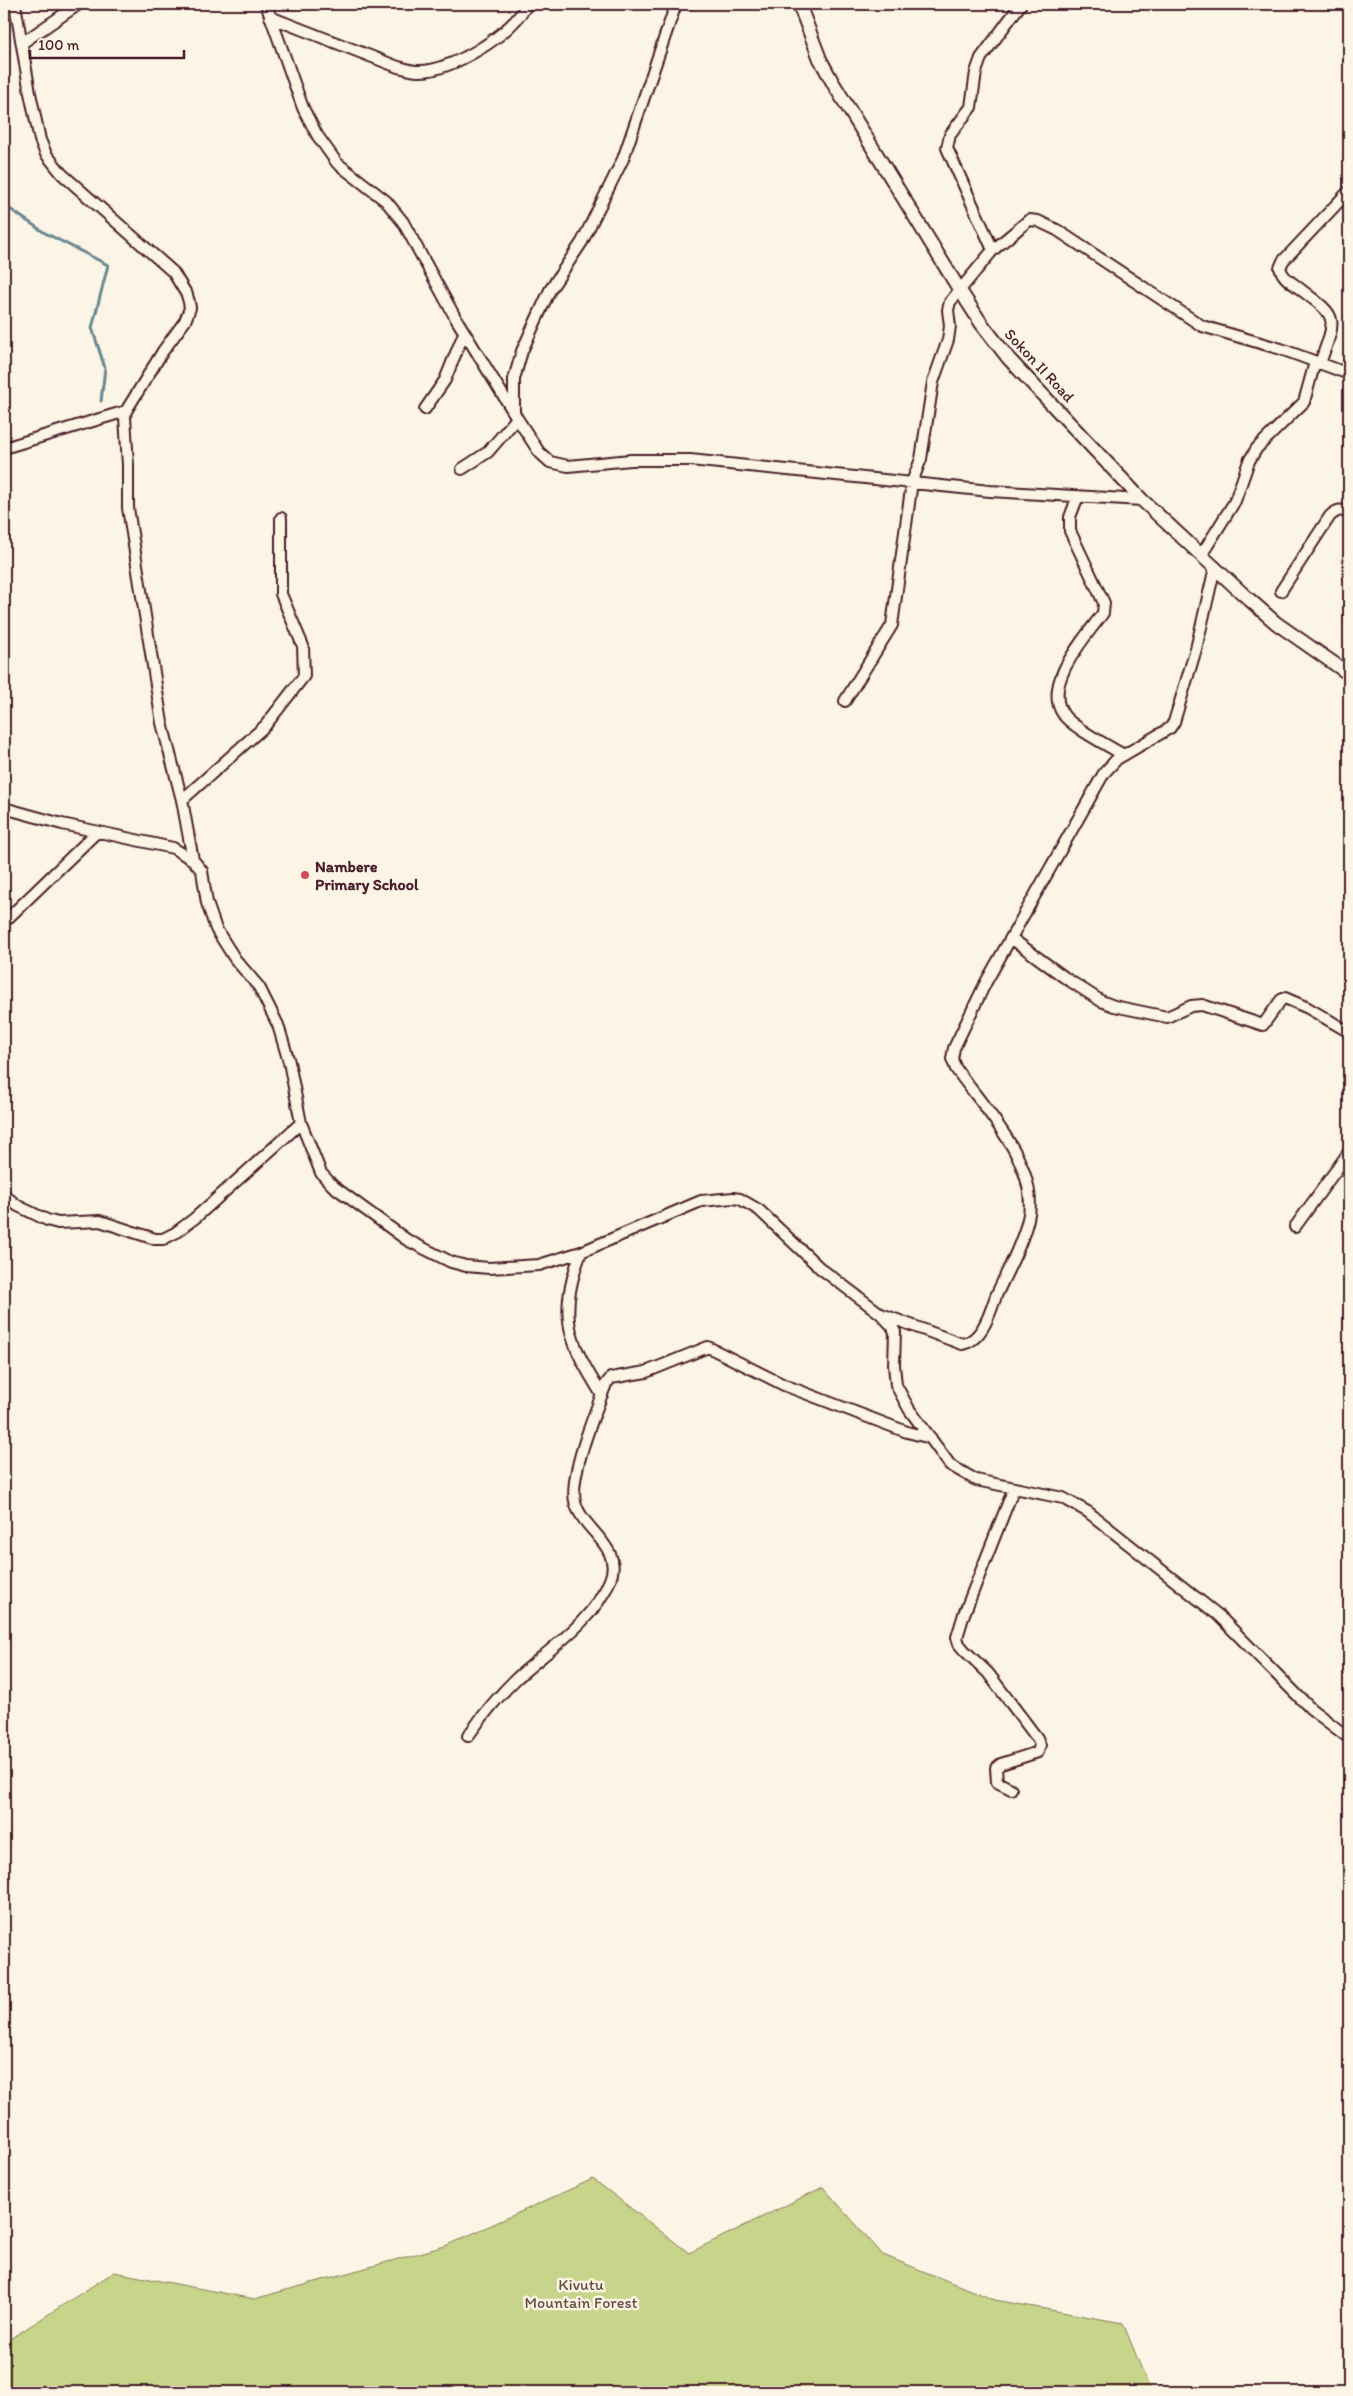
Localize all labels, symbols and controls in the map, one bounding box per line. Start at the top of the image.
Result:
scale bar [30,28,184,60]
text: 100 m [38,36,80,54]
street label: Sokon II Road [1001,325,1079,406]
place label: Nambere Primary School [315,857,419,895]
marker: Nambere Primary School [299,869,311,881]
park label: Kivutu Mountain Forest [524,2275,638,2312]

